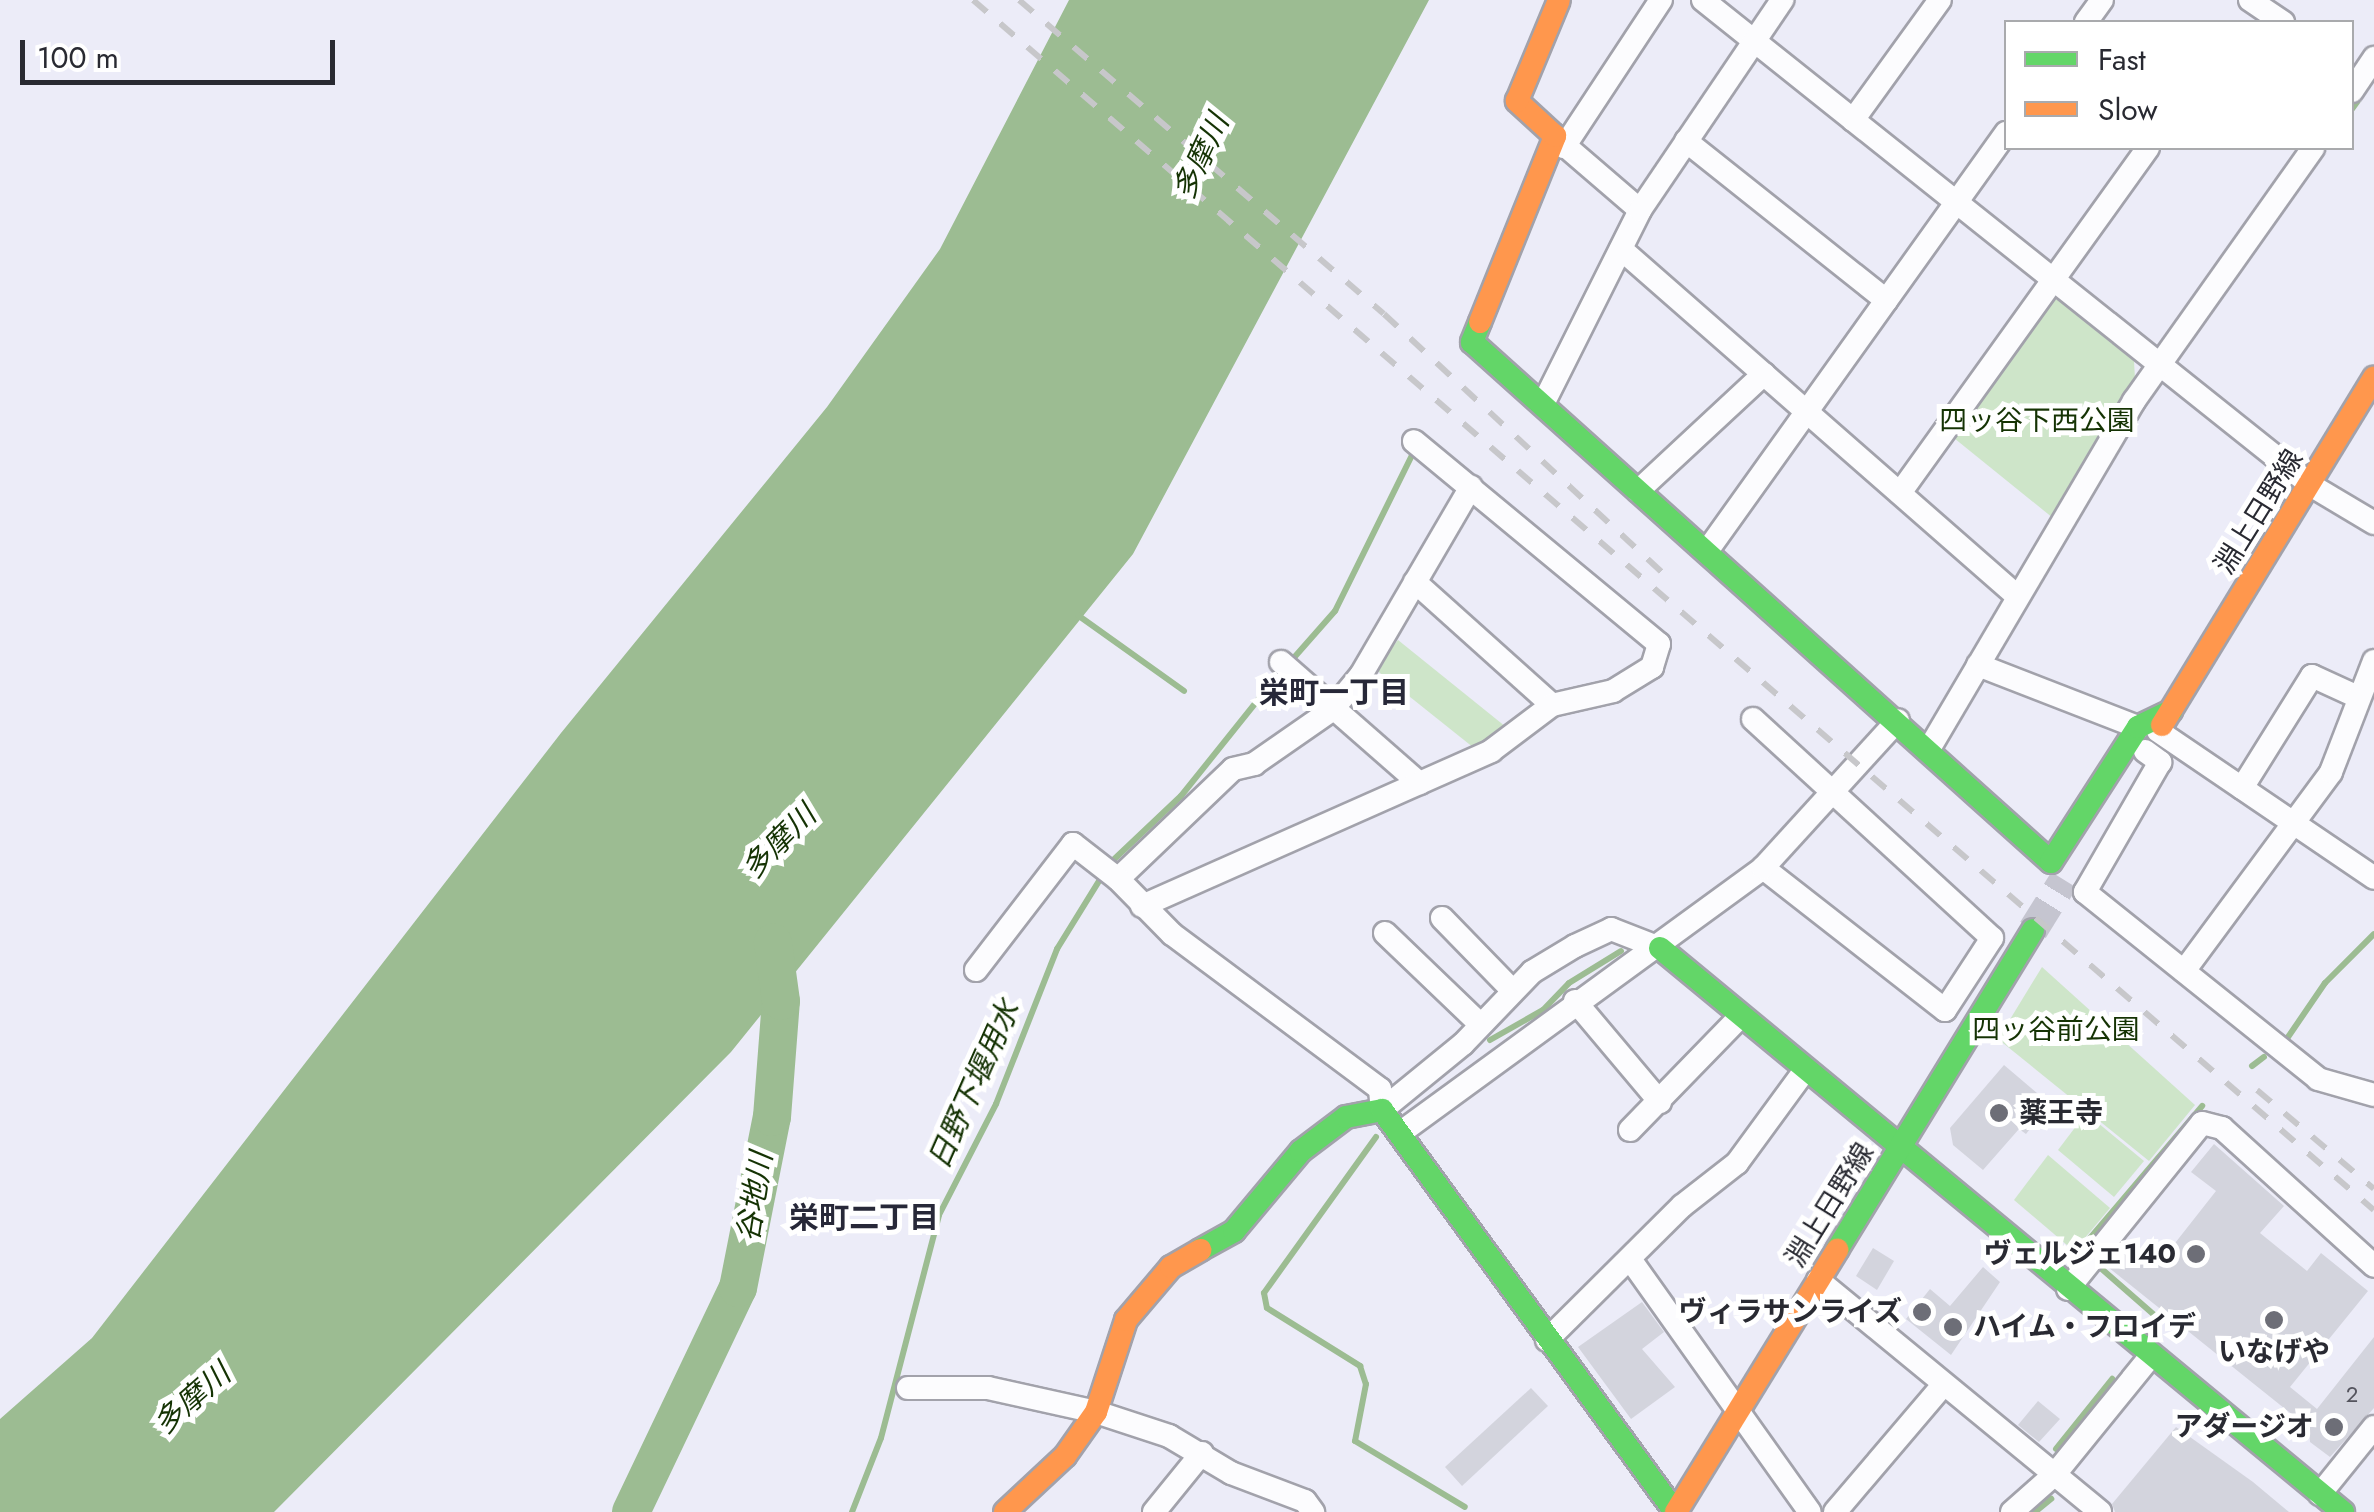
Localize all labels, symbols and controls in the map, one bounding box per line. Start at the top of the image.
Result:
scale bar [25,20,340,82]
legend [2004,20,2354,150]
text: 100 m [37,36,119,79]
text: Fast [2098,38,2146,81]
text: Slow [2098,88,2158,131]
water label: 多摩川 [1166,109,1236,205]
park label: 四ッ谷下西公園 [1939,404,2135,438]
street label: 淵上日野線 [2208,444,2310,580]
district label: 栄町一丁目 [1259,675,1409,711]
water label: 多摩川 [734,797,824,887]
water label: 日野下堰用水 [921,995,1027,1175]
park label: 四ッ谷前公園 [1972,1013,2140,1047]
place label: 薬王寺 [2019,1096,2103,1130]
marker: 薬王寺 [1988,1102,2010,1124]
street label: 淵上日野線 [1779,1137,1881,1273]
water label: 谷地川 [730,1150,780,1244]
district label: 栄町二丁目 [789,1200,939,1236]
place label: ヴェルジェ140 [1984,1237,2176,1271]
marker: ヴェルジェ140 [2185,1243,2207,1265]
place label: ヴィラサンライズ [1678,1295,1902,1329]
marker: ヴィラサンライズ [1911,1301,1933,1323]
marker: いなげや [2263,1309,2285,1331]
place label: ハイム・フロイデ [1973,1310,2197,1344]
marker: ハイム・フロイデ [1942,1316,1964,1338]
place label: いなげや [2218,1335,2330,1369]
water label: 多摩川 [146,1356,238,1442]
house number: 2 [2346,1382,2358,1408]
place label: アダージオ [2174,1410,2314,1444]
marker: アダージオ [2323,1416,2345,1438]

